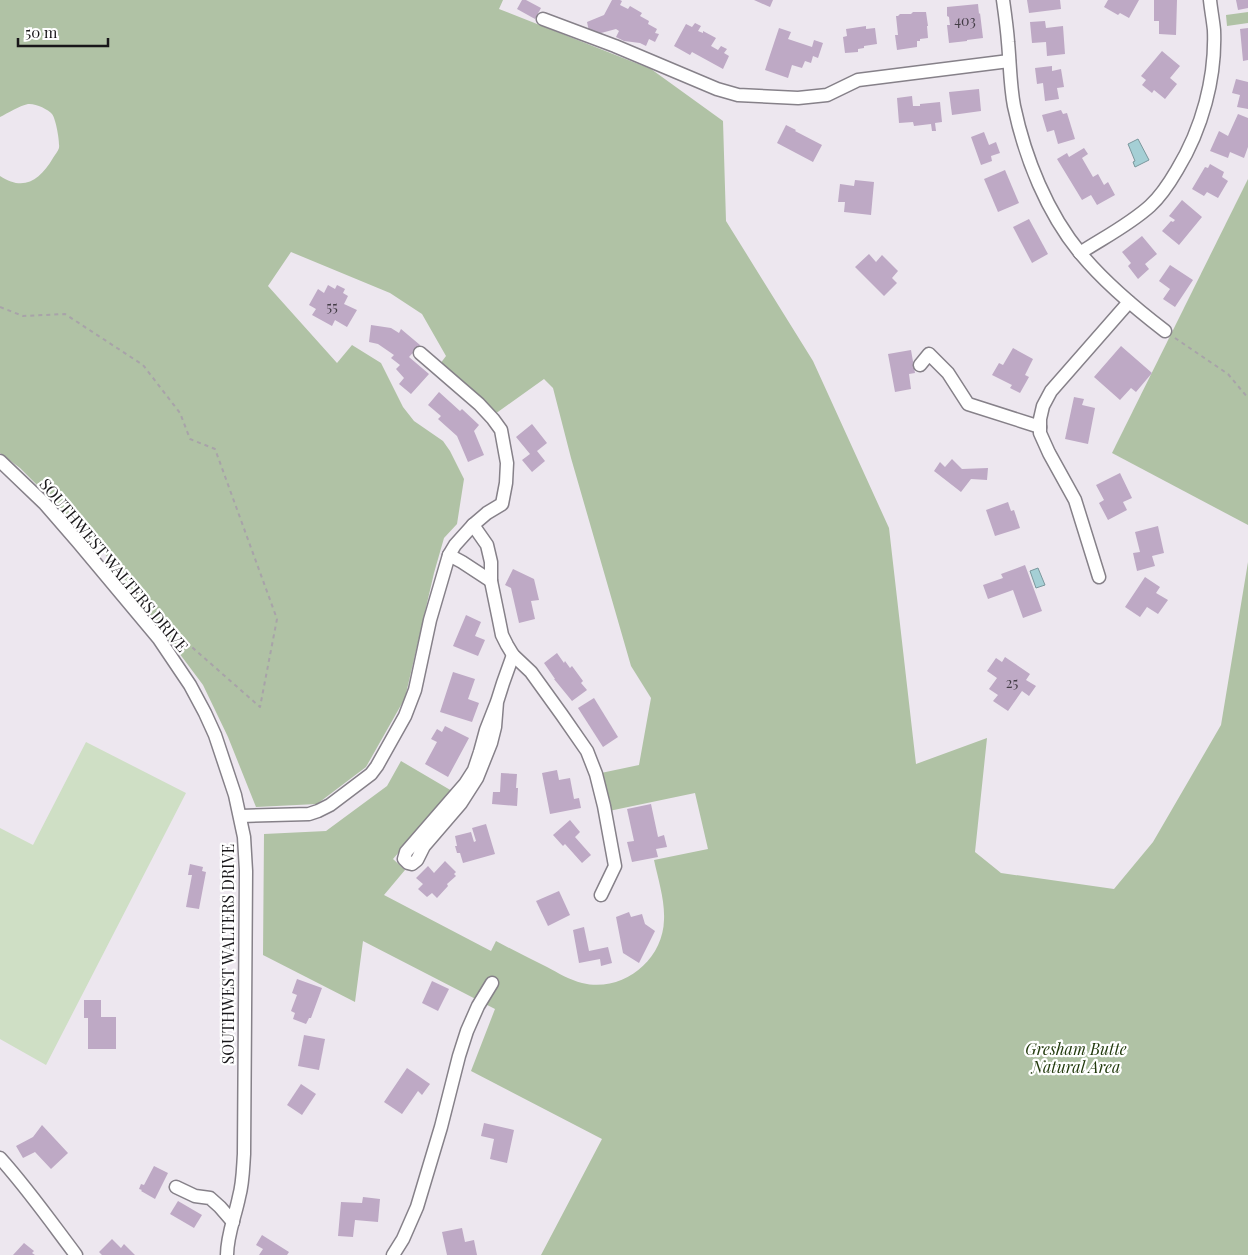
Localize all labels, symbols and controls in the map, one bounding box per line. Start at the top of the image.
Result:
house number: 403 [954,11,976,30]
scale bar [18,15,108,47]
text: 50 m [25,22,58,42]
house number: 55 [326,297,338,316]
street label: SOUTHWEST WALTERS DRIVE [35,473,193,656]
house number: 25 [1006,673,1018,692]
street label: SOUTHWEST WALTERS DRIVE [217,844,238,1064]
park label: Gresham Butte Natural Area [1025,1038,1127,1077]

